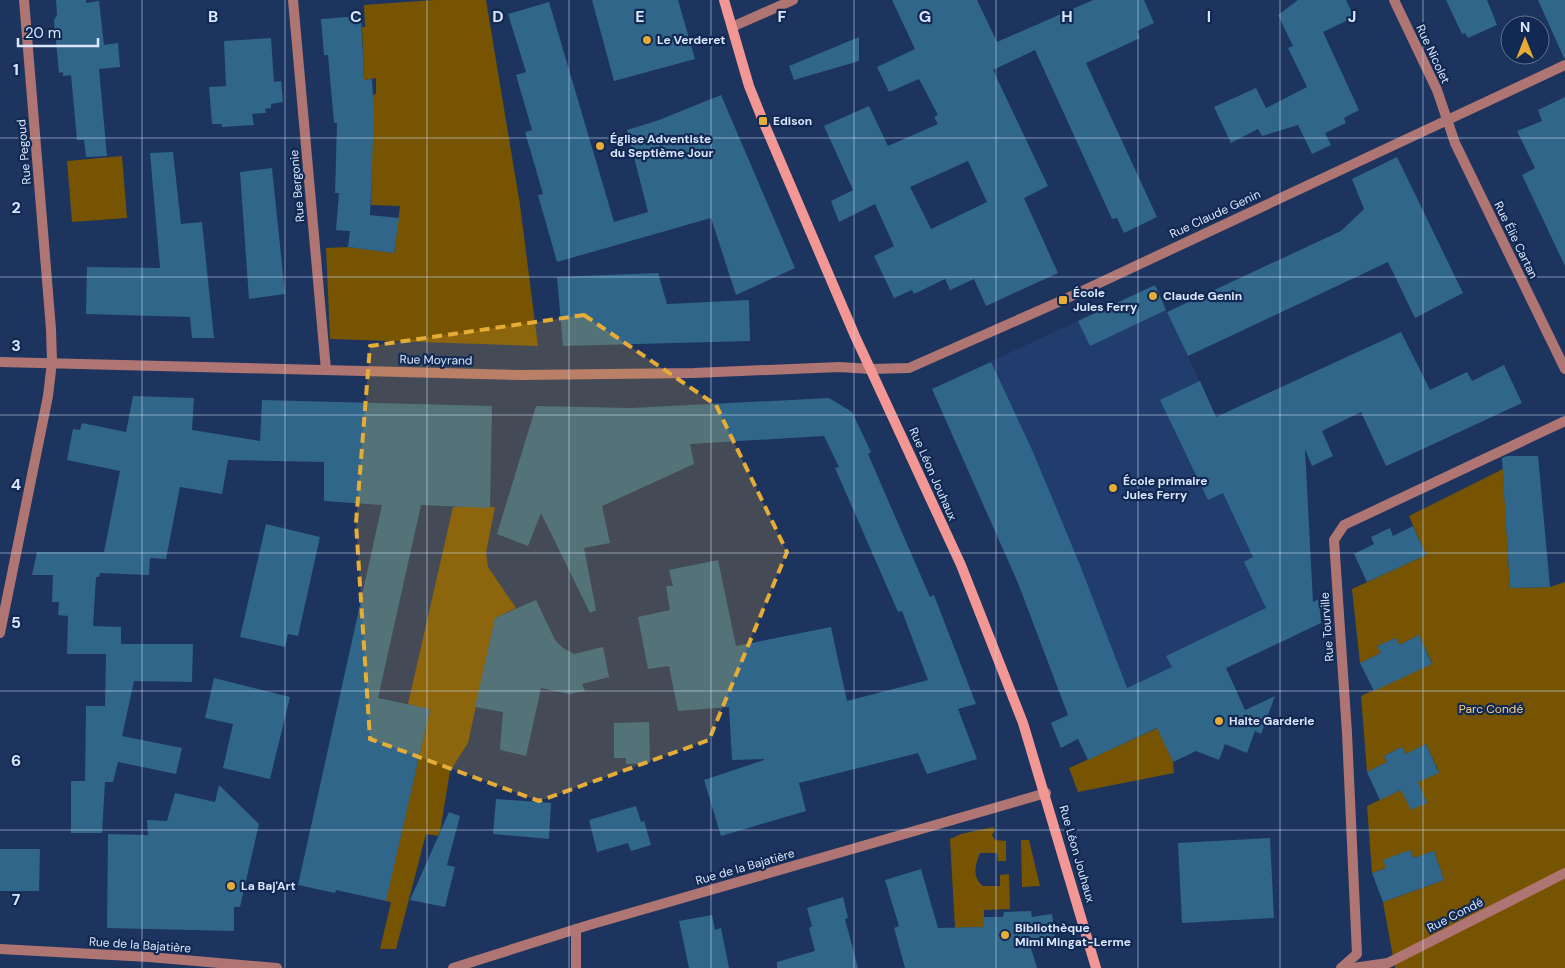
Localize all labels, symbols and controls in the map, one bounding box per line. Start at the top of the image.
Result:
text: B [208,6,218,27]
text: C [350,6,362,27]
text: D [492,6,504,27]
text: E [635,6,645,27]
text: F [778,6,787,27]
text: G [919,6,931,27]
text: H [1061,6,1073,27]
text: I [1207,6,1211,27]
text: J [1348,6,1356,27]
scale bar [18,15,98,47]
north arrow [1500,15,1550,65]
text: N [1520,18,1530,36]
street label: Rue Nicolet [1412,22,1454,86]
text: 20 m [25,23,61,43]
place label: Le Verderet [657,32,726,48]
marker: Le Verderet [641,34,653,46]
text: 1 [13,59,19,80]
place label: Edison [773,113,812,129]
marker: Edison [757,115,769,127]
street label: Rue Pegoud [13,119,35,185]
place label: Église Adventiste du Septième Jour [610,131,713,161]
marker: Église Adventiste du Septième Jour [594,140,606,152]
street label: Rue Bergonie [286,149,308,223]
street label: Rue Claude Genin [1167,186,1263,242]
text: 2 [11,197,21,218]
street label: Rue Élie Cartan [1490,199,1542,281]
place label: École Jules Ferry [1073,285,1138,315]
place label: Claude Genin [1163,288,1242,304]
marker: Claude Genin [1147,290,1159,302]
marker: École Jules Ferry [1057,294,1069,306]
text: 3 [11,335,21,356]
street label: Rue Moyrand [399,351,473,369]
street label: Rue Léon Jouhaux [905,425,961,523]
place label: École primaire Jules Ferry [1123,473,1208,503]
text: 4 [11,474,21,495]
marker: École primaire Jules Ferry [1107,482,1119,494]
street label: Rue Tourville [1317,592,1337,662]
text: 5 [11,612,21,633]
park label: Parc Condé [1459,701,1523,717]
place label: Halte Garderie [1229,713,1315,729]
marker: Halte Garderie [1213,715,1225,727]
text: 6 [11,750,21,771]
street label: Rue Léon Jouhaux [1055,804,1099,904]
street label: Rue de la Bajatière [694,845,797,889]
place label: La Baj'Art [241,878,296,894]
marker: La Baj'Art [225,880,237,892]
text: 7 [12,889,21,910]
street label: Rue Condé [1424,894,1486,936]
place label: Bibliothèque Mimi Mingat-Lerme [1015,920,1131,950]
marker: Bibliothèque Mimi Mingat-Lerme [999,929,1011,941]
street label: Rue de la Bajatière [88,933,192,957]

